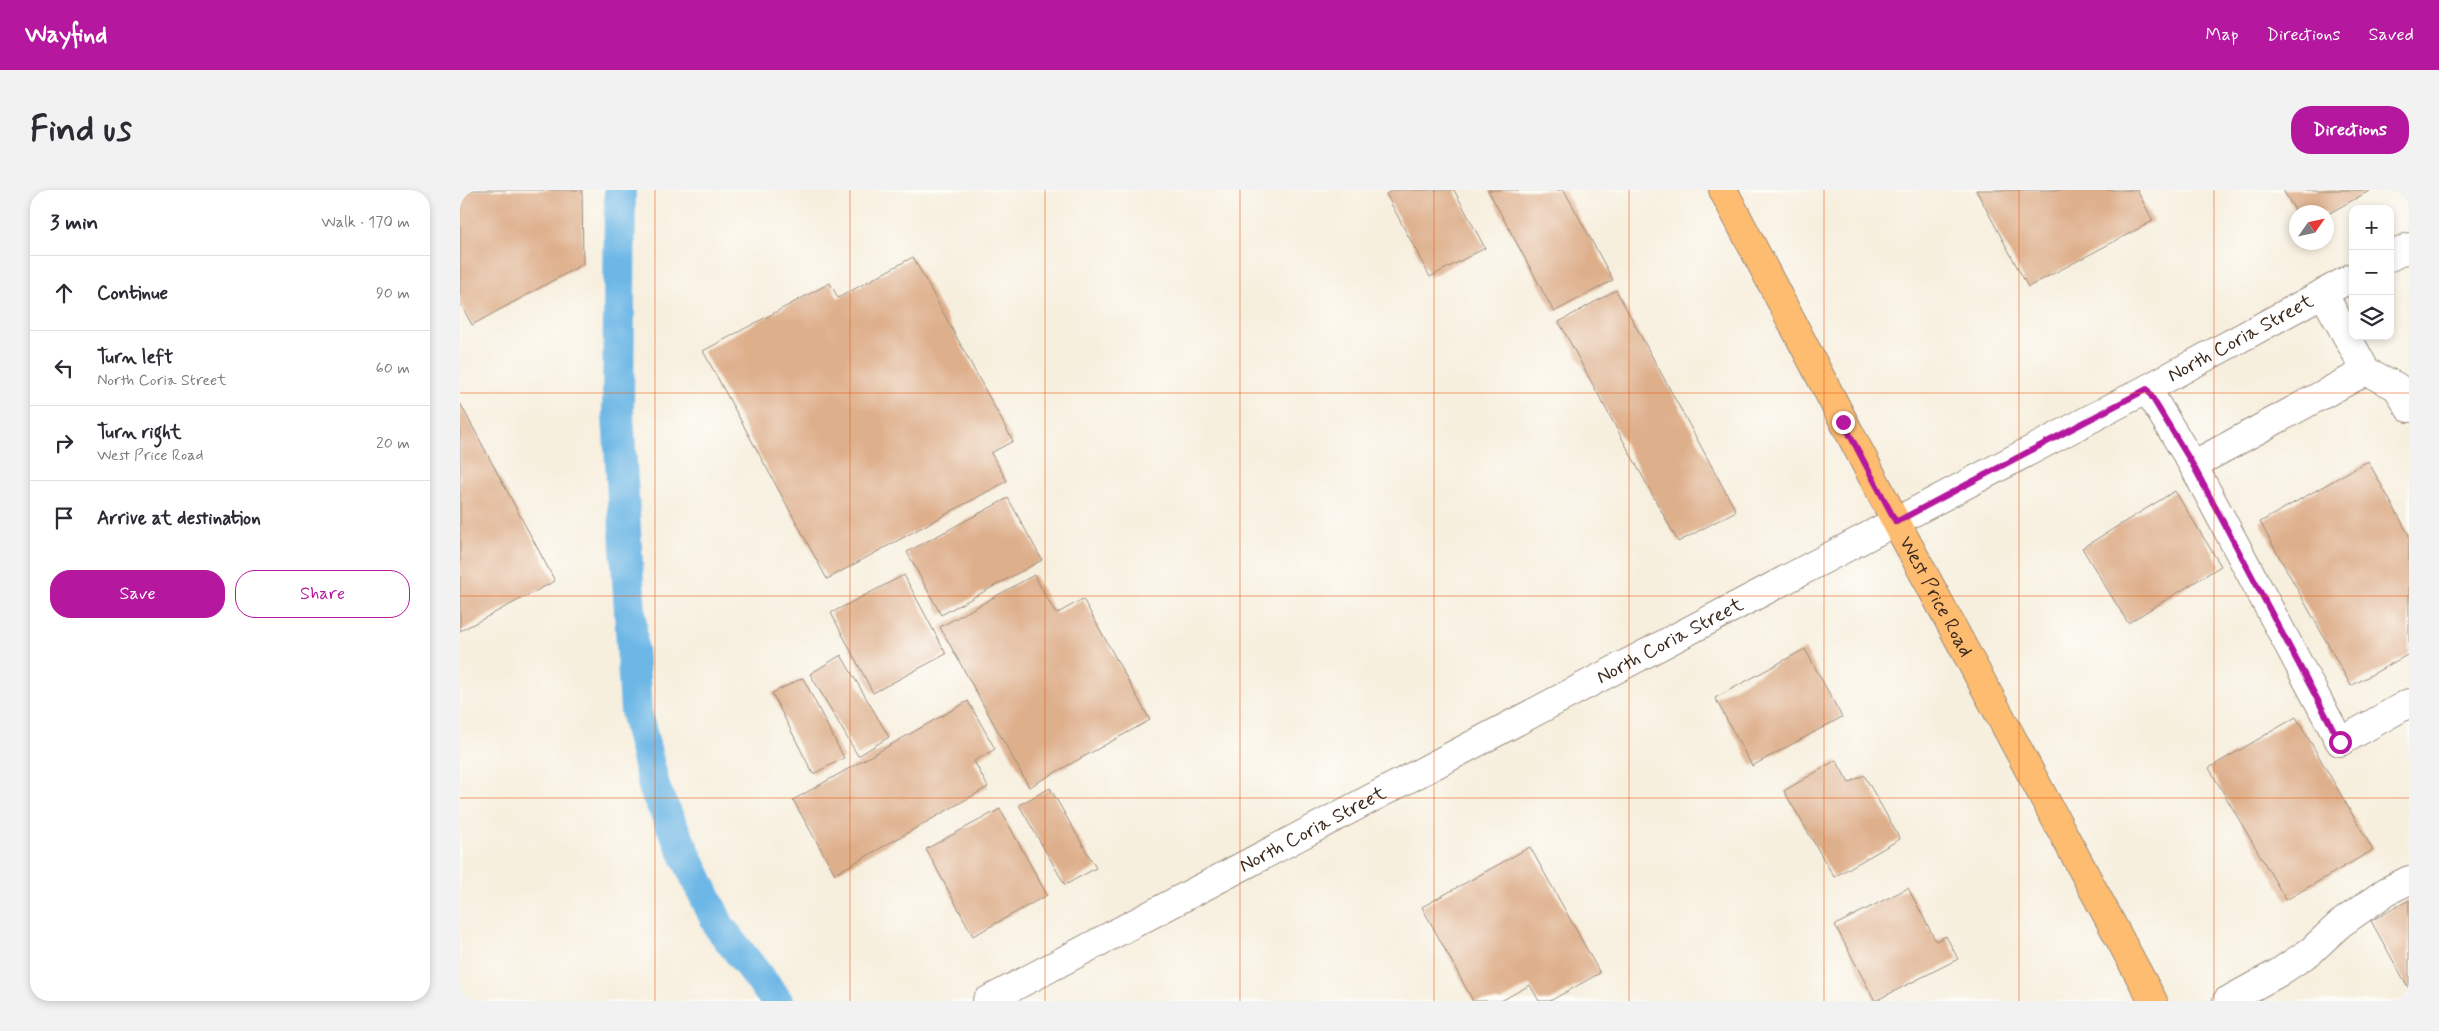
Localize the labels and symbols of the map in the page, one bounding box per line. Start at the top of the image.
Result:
north arrow [2289,205,2334,250]
street label: North Coria Street [2163,287,2318,389]
route end [1832,411,1855,434]
street label: West Price Road [1893,531,1979,662]
street label: North Coria Street [1592,591,1748,691]
route start [2329,731,2352,754]
street label: North Coria Street [1234,779,1391,879]

